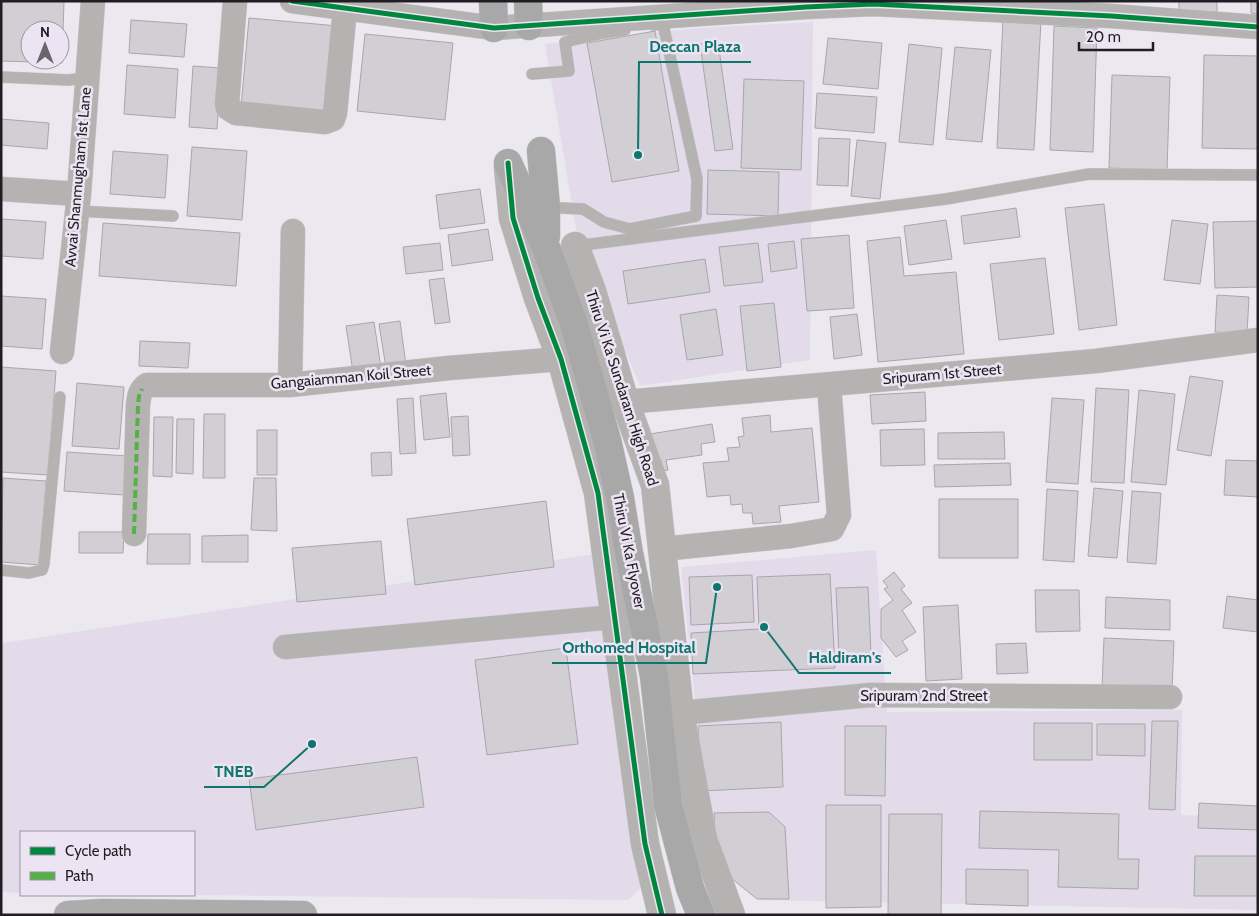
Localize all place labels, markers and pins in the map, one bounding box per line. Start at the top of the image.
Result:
callout: Deccan Plaza [639,31,751,62]
callout: Orthomed Hospital [552,632,706,663]
callout: Haldiram's [799,642,891,673]
callout: TNEB [204,756,264,787]

